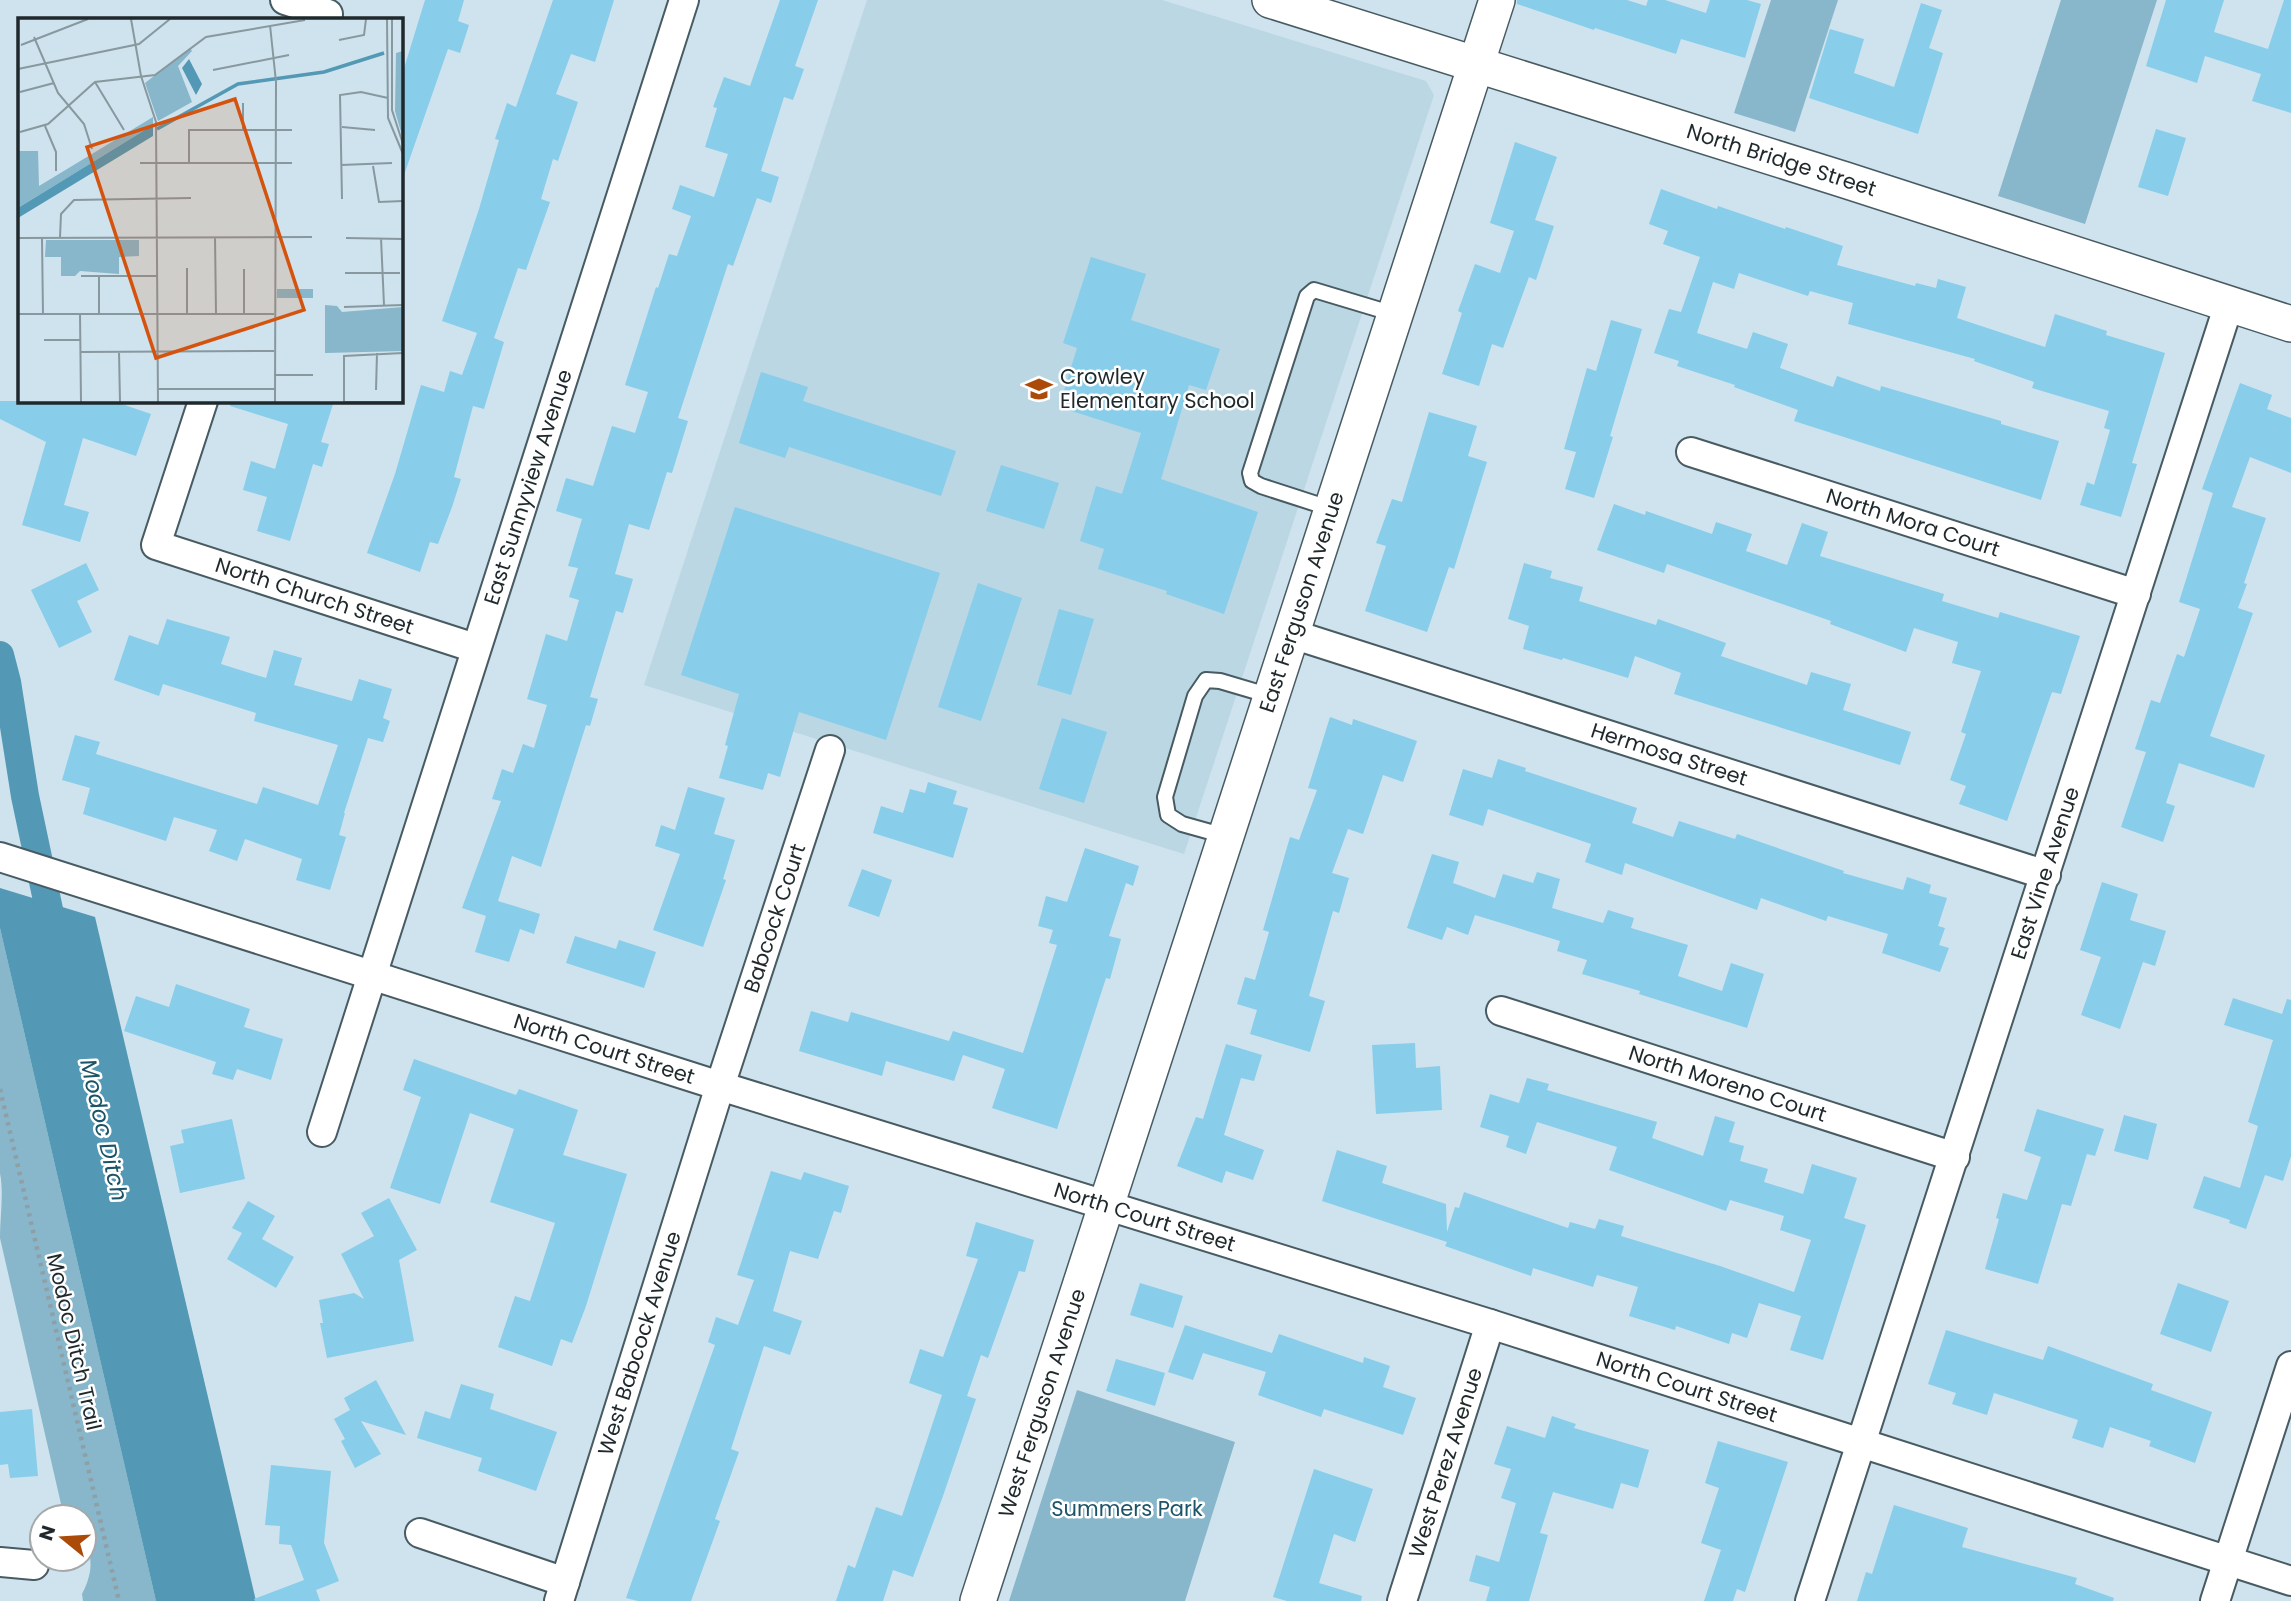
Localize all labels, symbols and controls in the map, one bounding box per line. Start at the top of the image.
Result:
inset map [18,18,402,402]
street label: North Bridge Street [1683,116,1880,203]
place label: Crowley Elementary School [1060,362,1255,415]
street label: East Sunnyview Avenue [477,366,579,608]
school or university icon: Crowley Elementary School [1024,374,1054,404]
street label: North Mora Court [1823,481,2004,564]
street label: East Ferguson Avenue [1252,488,1351,716]
street label: North Church Street [212,550,418,641]
street label: Hermosa Street [1587,715,1751,793]
street label: East Vine Avenue [2003,783,2086,963]
street label: Babcock Court [736,840,812,996]
street label: North Court Street [510,1006,699,1091]
street label: North Moreno Court [1625,1038,1830,1129]
water label: Modoc Ditch [72,1056,136,1204]
street label: North Court Street [1050,1175,1239,1258]
street label: West Babcock Avenue [590,1227,688,1459]
street label: Modoc Ditch Trail [40,1251,109,1433]
street label: West Ferguson Avenue [991,1285,1092,1521]
street label: North Court Street [1593,1344,1781,1429]
street label: West Perez Avenue [1402,1364,1489,1561]
park label: Summers Park [1051,1494,1203,1523]
north arrow [28,1503,98,1573]
text: N [32,1522,62,1544]

